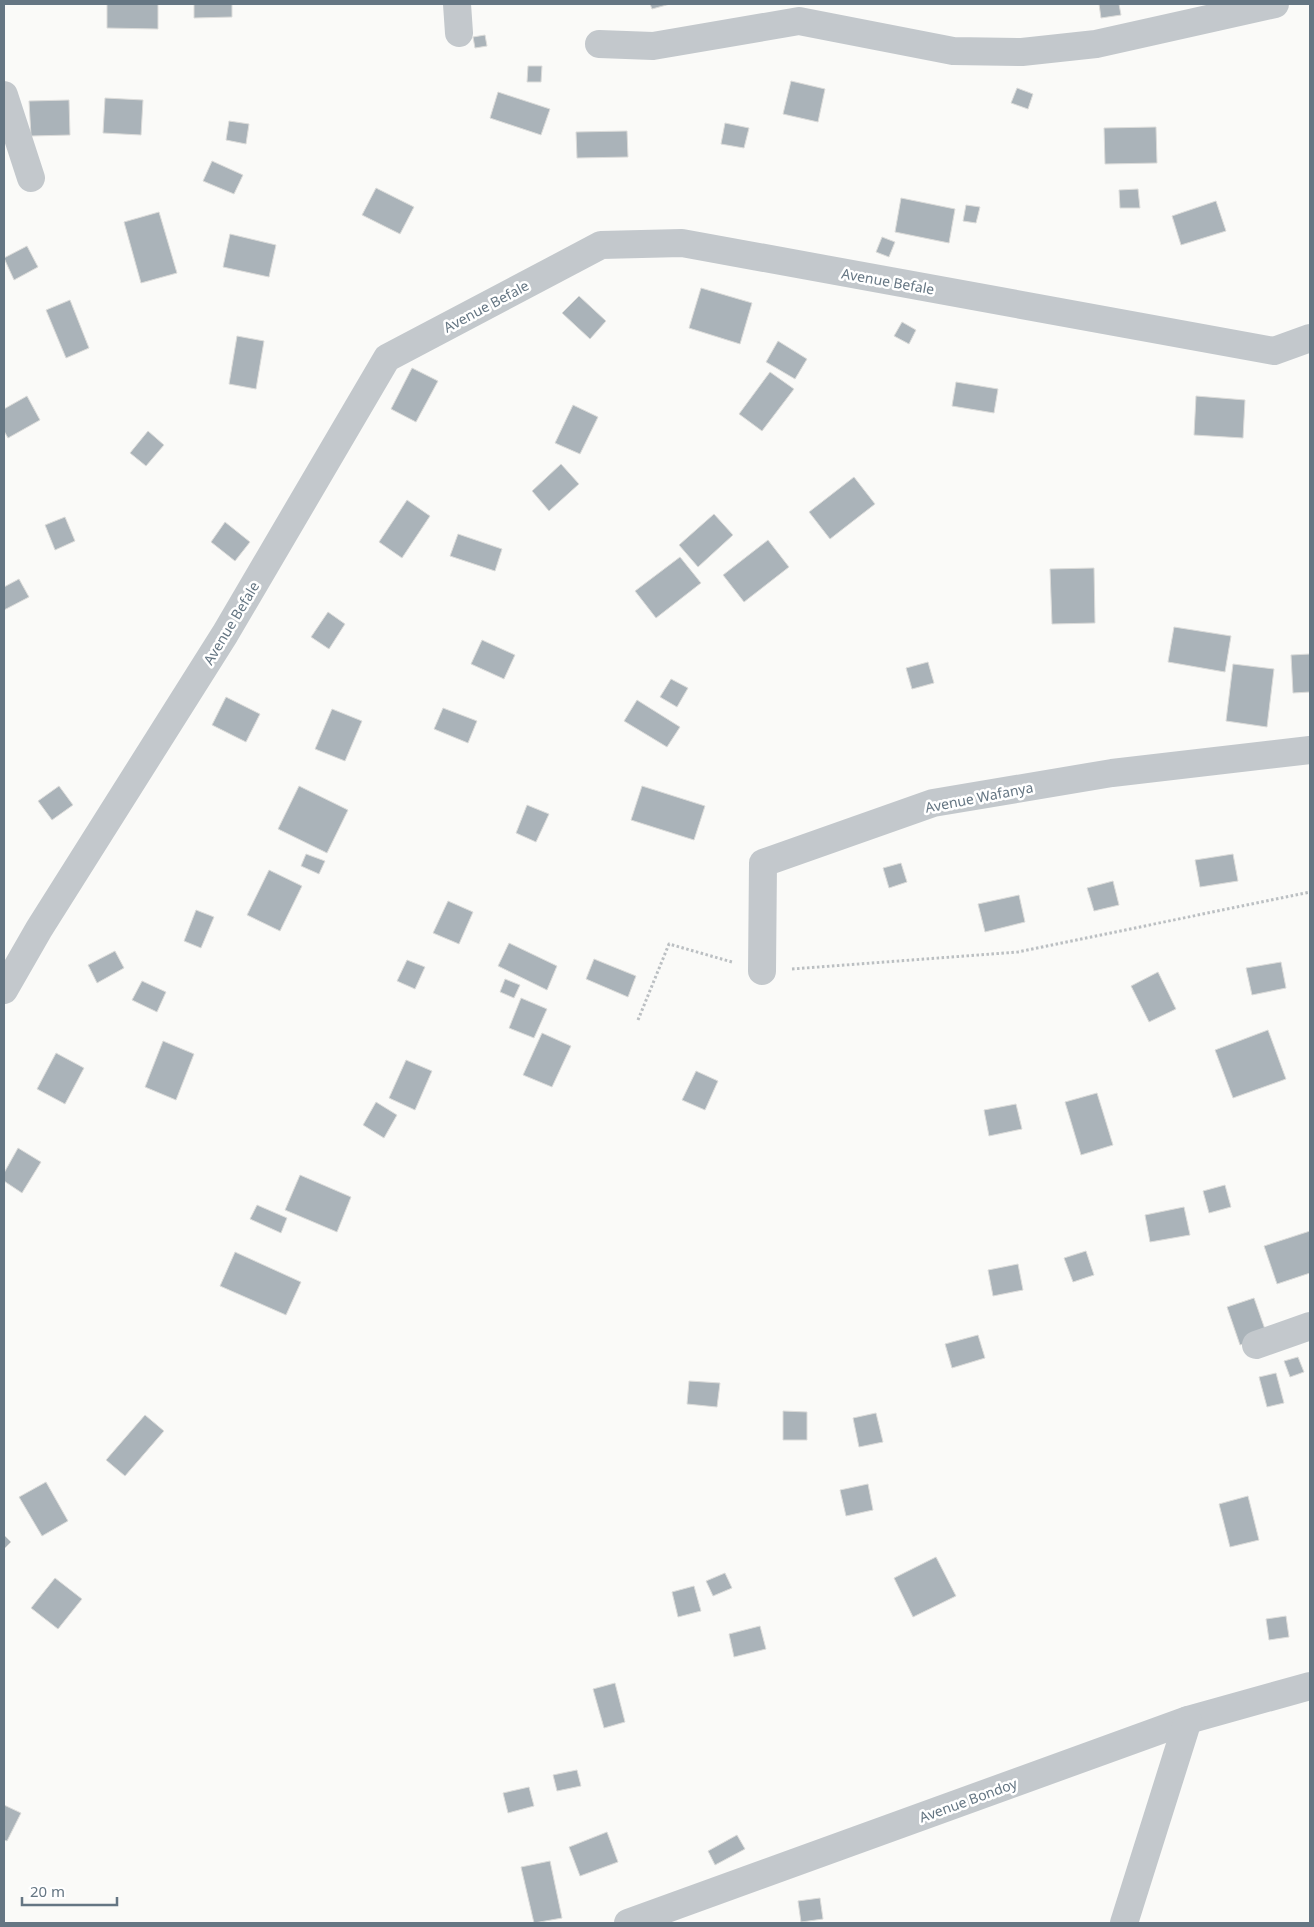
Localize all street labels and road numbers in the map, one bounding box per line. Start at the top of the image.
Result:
street label: Avenue Befale [840,263,936,299]
street label: Avenue Befale [440,276,532,336]
street label: Avenue Befale [199,578,263,668]
street label: Avenue Wafanya [923,777,1035,817]
street label: Avenue Bondoy [916,1773,1020,1827]

